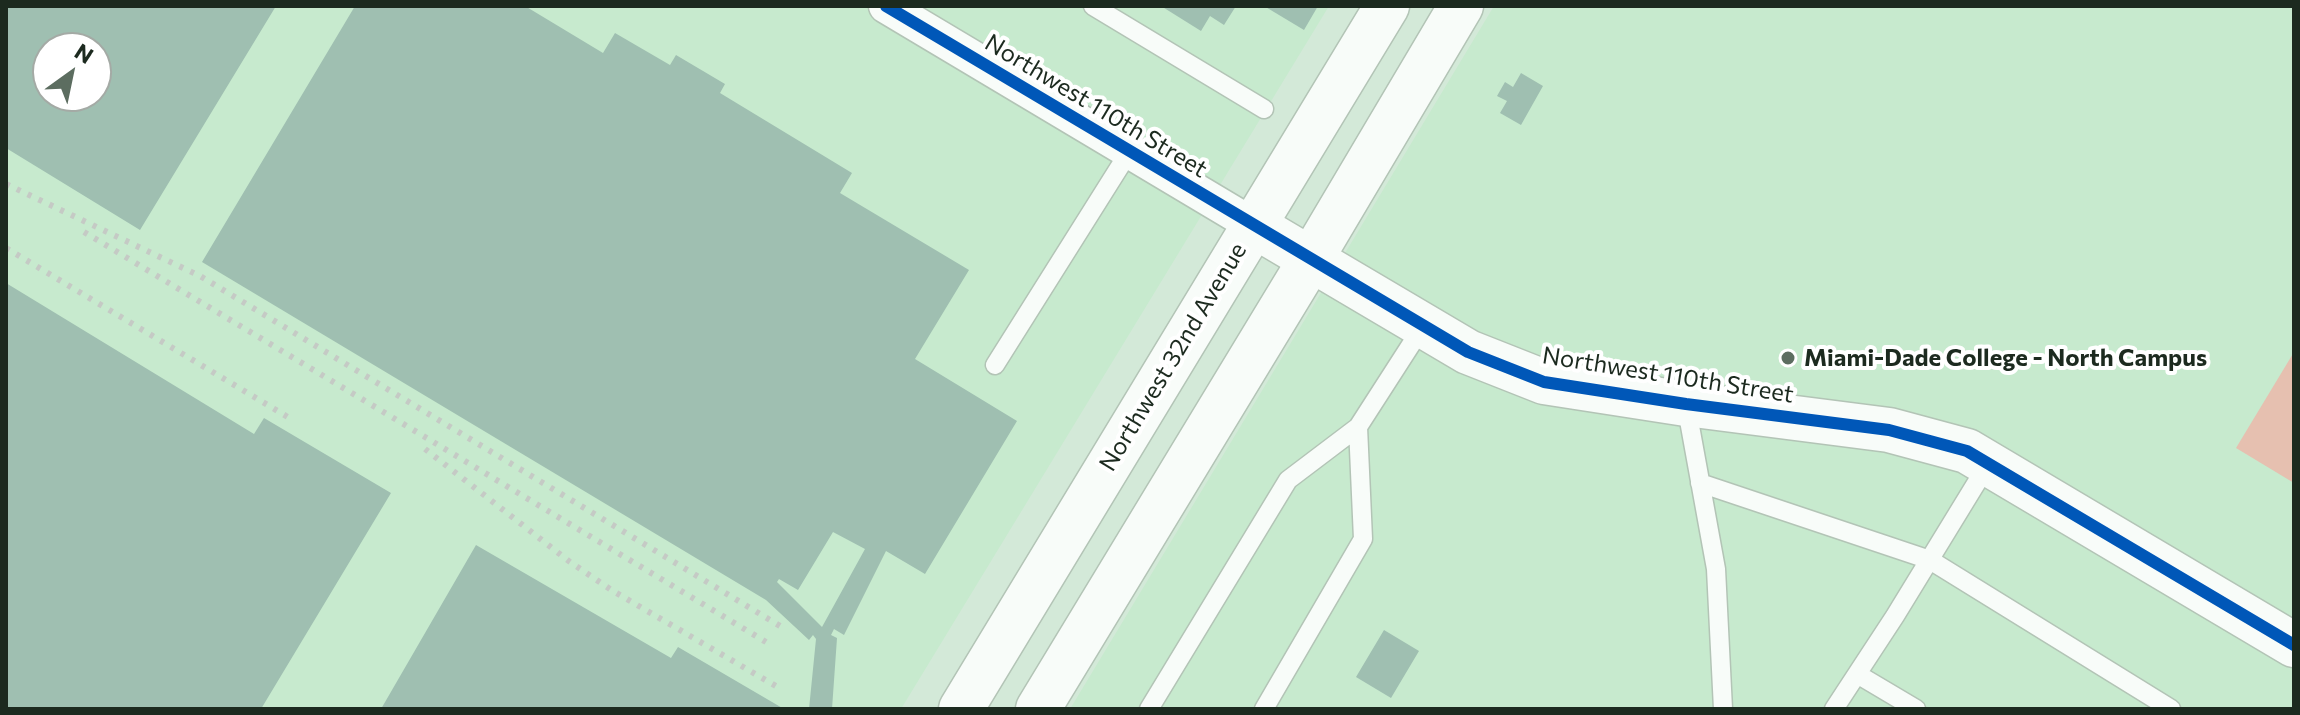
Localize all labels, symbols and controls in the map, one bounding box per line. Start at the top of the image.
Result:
street label: Northwest 110th Street [980,28,1212,184]
north arrow [32,32,112,112]
text: N [70,37,99,69]
street label: Northwest 32nd Avenue [1093,238,1253,476]
street label: Northwest 110th Street [1540,341,1796,409]
place label: Miami-Dade College - North Campus [1804,344,2207,372]
marker: Miami-Dade College - North Campus [1779,349,1797,367]

